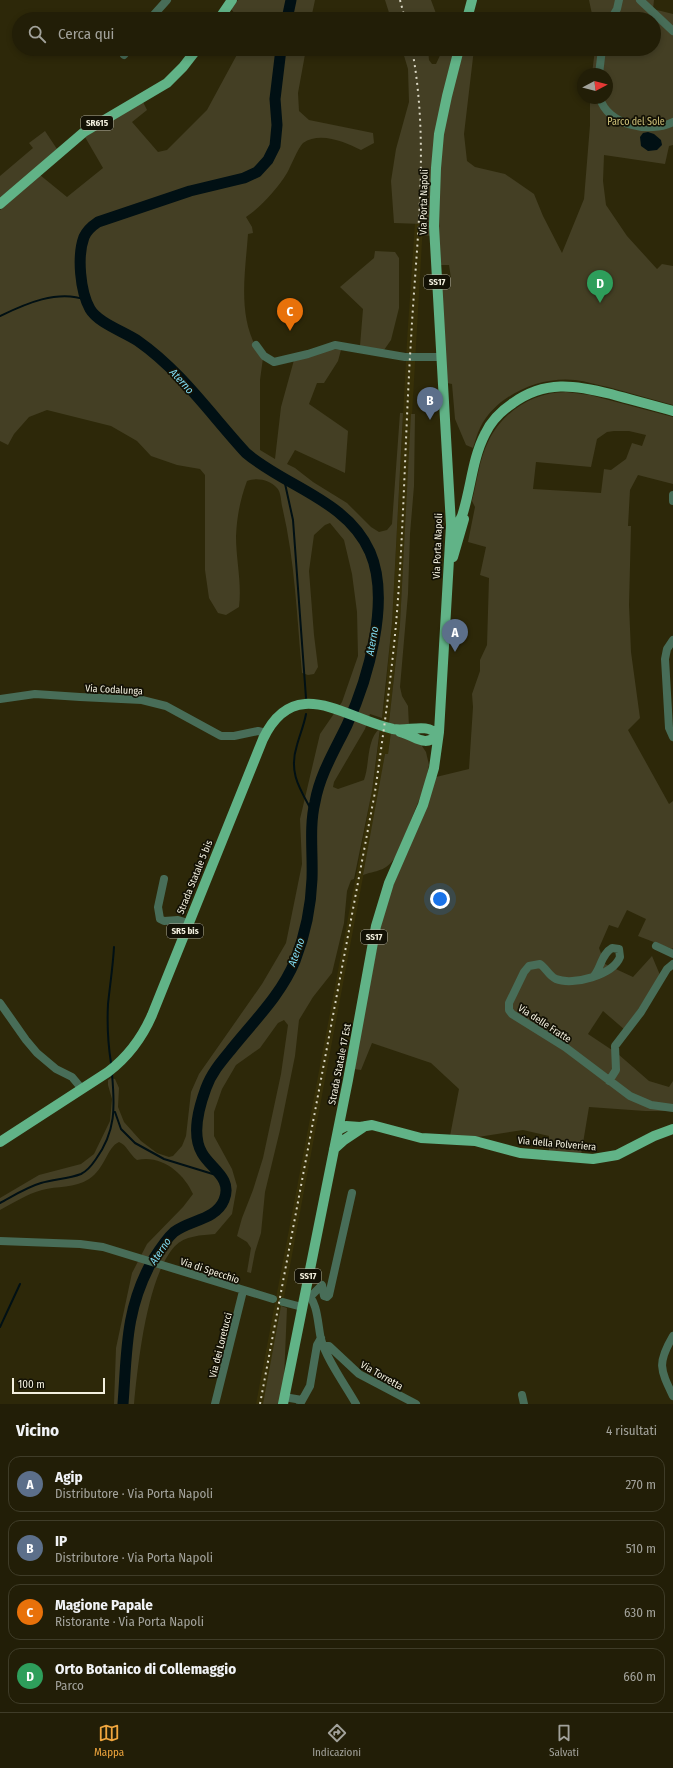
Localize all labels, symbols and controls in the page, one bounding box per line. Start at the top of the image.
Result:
search box [12,12,661,56]
icon: search [26,23,48,45]
text: Cerca qui [58,25,114,43]
north arrow [577,68,613,104]
road number: SR615 [81,116,113,130]
park label: Parco del Sole [607,116,665,128]
street label: Via Porta Napoli [417,169,431,235]
pin: D [587,270,613,303]
road number: SS17 [424,275,450,289]
pin: C [277,298,303,331]
water label: Aterno [166,365,197,397]
pin: B [417,387,443,420]
street label: Via Porta Napoli [431,513,445,579]
pin: A [442,619,468,652]
water label: Aterno [363,625,382,658]
street label: Via Codalunga [85,682,143,698]
street label: Strada Statale 5 bis [175,839,215,916]
your location [430,889,450,909]
road number: SR5 bis [167,924,203,938]
road number: SS17 [361,930,387,944]
water label: Aterno [285,936,308,969]
street label: Via delle Fratte [516,1002,573,1046]
street label: Strada Statale 17 Est [326,1022,354,1106]
street label: Via della Polveriera [517,1135,597,1153]
water label: Aterno [146,1235,174,1268]
street label: Via di Specchio [178,1256,241,1286]
road number: SS17 [295,1269,321,1283]
street label: Via dei Loretucci [207,1311,235,1379]
street label: Via Torretta [358,1359,405,1393]
scale bar [12,1376,105,1395]
text: 100 m [18,1378,45,1391]
text: Vicino [16,1420,59,1441]
text: 4 risultati [606,1423,657,1438]
text: Agip [55,1468,83,1486]
text: A [26,1477,34,1492]
text: 270 m [625,1477,656,1492]
text: Distributore · Via Porta Napoli [55,1486,213,1501]
text: IP [55,1532,67,1550]
text: B [26,1541,34,1556]
text: 510 m [626,1541,656,1556]
text: Distributore · Via Porta Napoli [55,1550,213,1565]
text: Magione Papale [55,1596,153,1614]
text: C [27,1605,33,1620]
text: 630 m [624,1605,656,1620]
text: Ristorante · Via Porta Napoli [55,1614,204,1629]
text: Orto Botanico di Collemaggio [55,1660,236,1678]
text: D [26,1669,34,1684]
text: 660 m [623,1669,656,1684]
text: Parco [55,1678,84,1693]
tab: Mappa [94,1722,124,1759]
tab: Indicazioni [312,1722,361,1759]
tab: Salvati [549,1722,579,1759]

